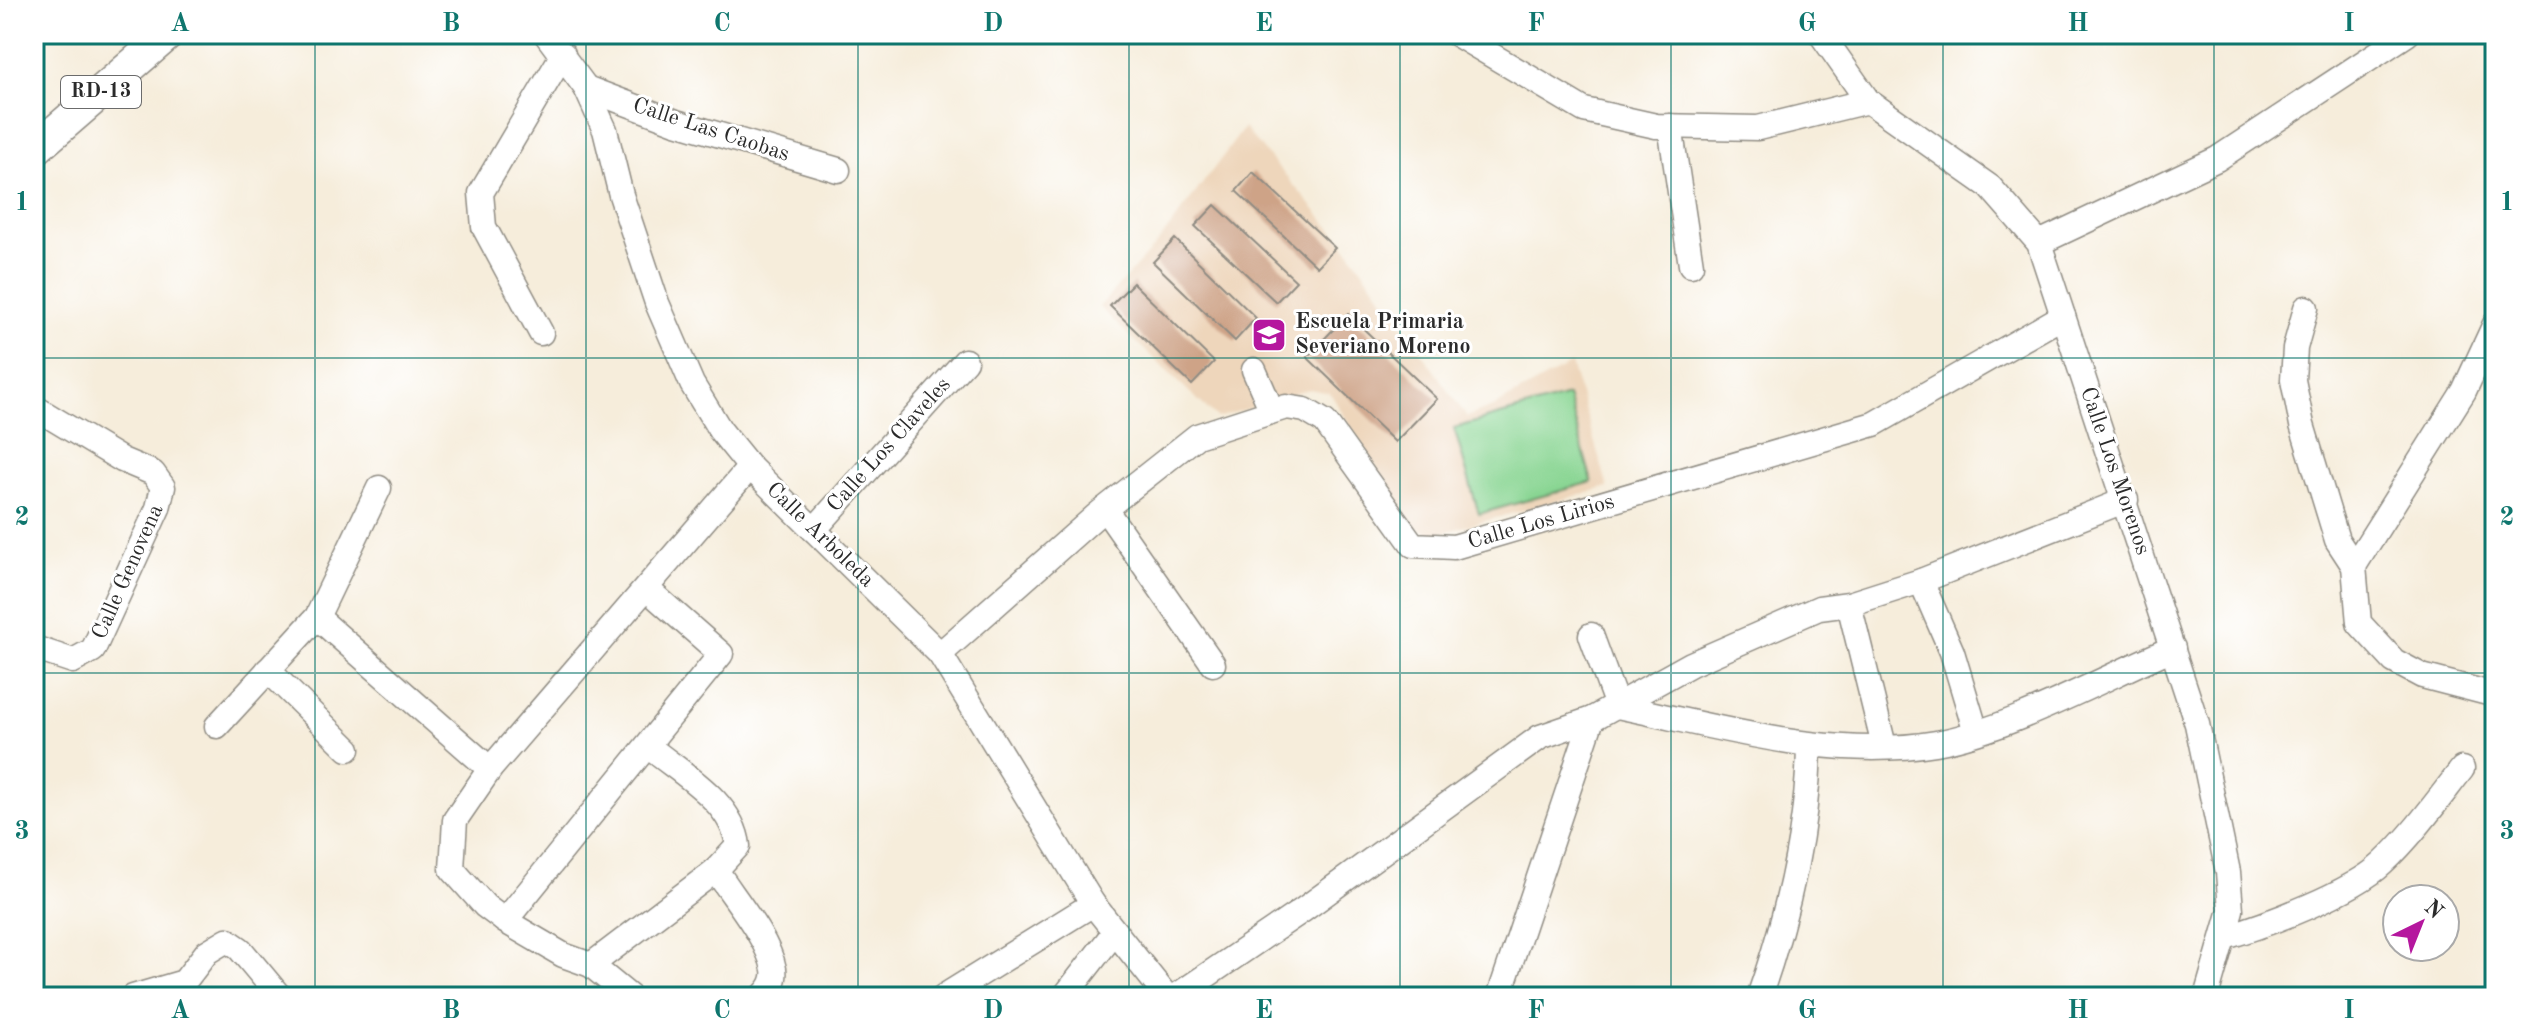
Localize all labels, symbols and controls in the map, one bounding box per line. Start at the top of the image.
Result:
text: A [170,11,190,37]
text: B [442,11,460,37]
text: C [713,11,731,37]
text: D [983,11,1003,37]
text: E [1255,11,1273,37]
text: F [1527,11,1545,37]
text: G [1798,11,1816,37]
text: H [2067,11,2089,37]
text: I [2343,11,2355,37]
road number: RD-13 [61,76,141,108]
street label: Calle Las Caobas [630,94,792,166]
text: 1 [14,190,30,216]
text: 1 [2499,190,2515,216]
place label: Escuela Primaria Severiano Moreno [1295,311,1470,358]
school or university icon: Escuela Primaria Severiano Moreno [1250,316,1288,354]
street label: Calle Los Claveles [823,374,955,516]
street label: Calle Los Morenos [2076,384,2154,558]
street label: Calle Arboleda [762,478,878,592]
street label: Calle Los Lirios [1465,491,1617,553]
street label: Calle Genovena [88,501,168,643]
text: 2 [14,505,30,531]
text: 2 [2499,505,2515,531]
text: 3 [14,819,30,845]
text: 3 [2499,819,2515,845]
north arrow [2381,883,2461,963]
text: N [2420,896,2447,924]
text: A [170,998,190,1024]
text: B [442,998,460,1024]
text: C [713,998,731,1024]
text: D [983,998,1003,1024]
text: E [1255,998,1273,1024]
text: F [1527,998,1545,1024]
text: G [1798,998,1816,1024]
text: H [2067,998,2089,1024]
text: I [2343,998,2355,1024]

